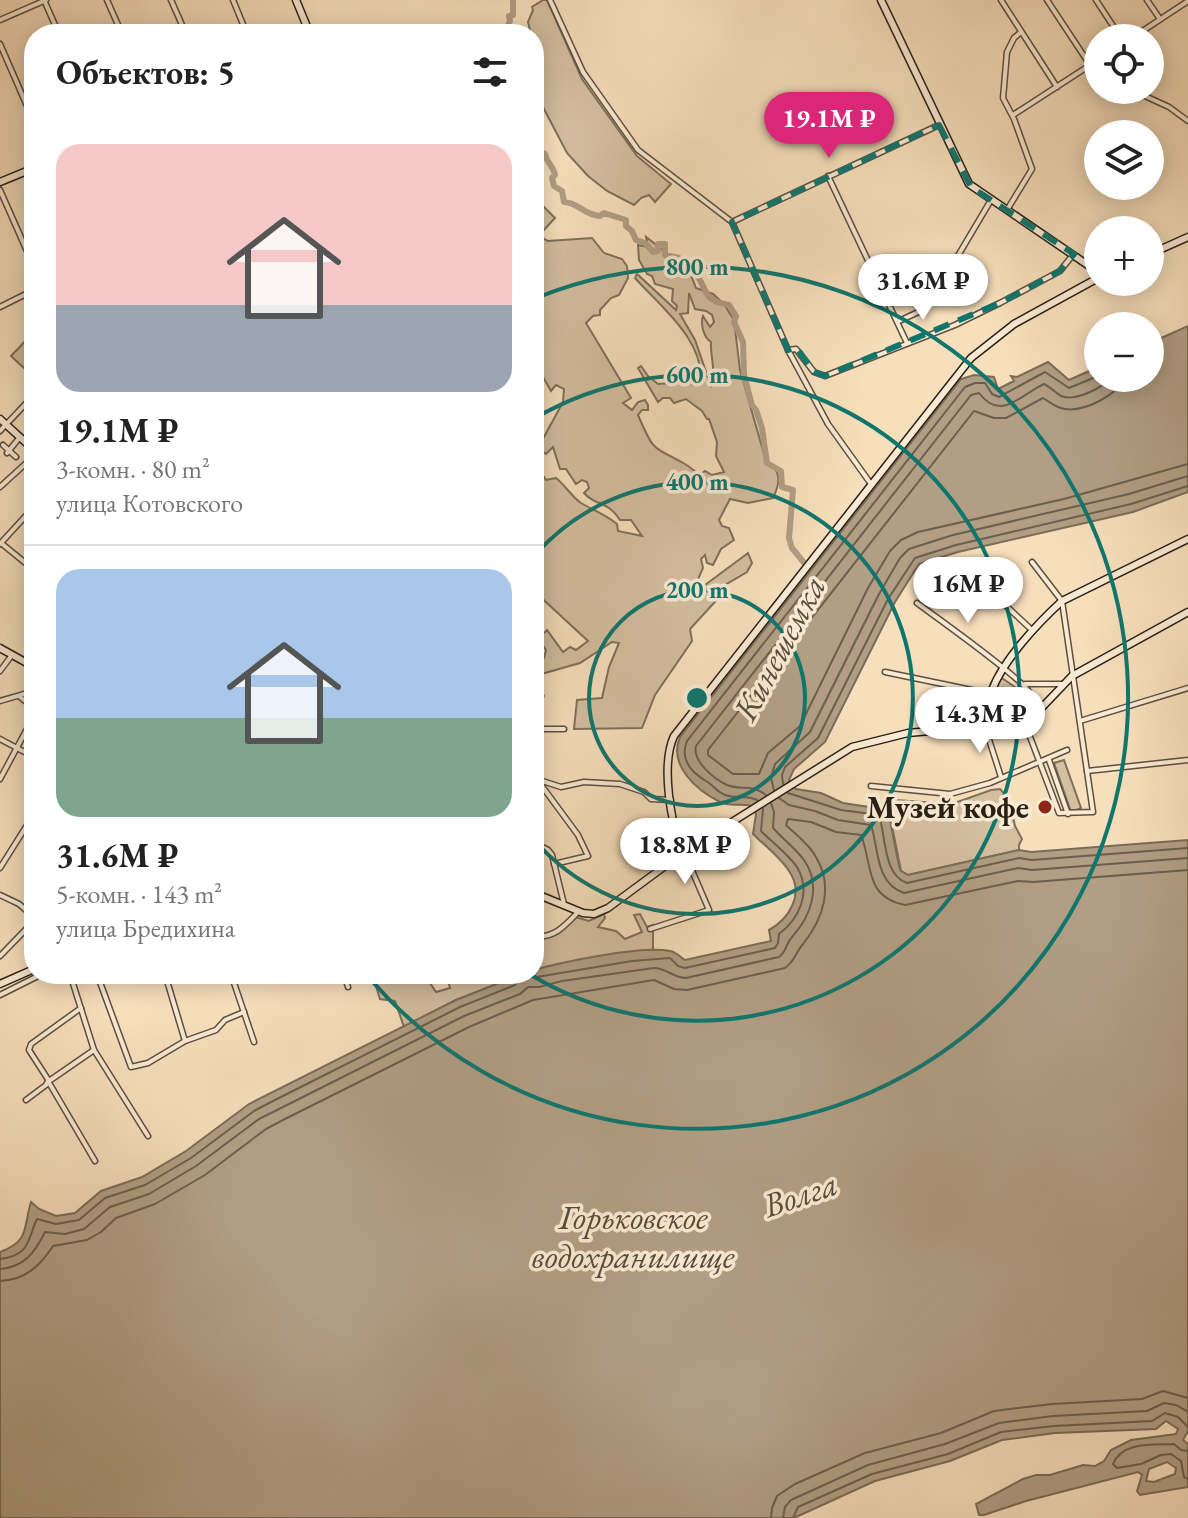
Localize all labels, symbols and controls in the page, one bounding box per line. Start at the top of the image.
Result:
map controls [1084,24,1164,392]
button: locate [1084,24,1164,104]
text: Объектов: 5 [56,50,235,94]
icon: filters [468,50,512,94]
pin: 19.1M ₽ [755,92,903,160]
text: 19.1M ₽ [782,101,876,135]
button: layers [1084,120,1164,200]
icon: home [212,196,356,340]
button: + [1084,216,1164,296]
text: 800 m [665,251,729,282]
pin: 31.6M ₽ [849,254,997,322]
text: 31.6M ₽ [876,263,970,297]
button: − [1084,312,1164,392]
text: 600 m [665,359,729,390]
text: 19.1M ₽ [56,408,179,452]
text: 3-комн. · 80 m² [56,452,210,486]
text: 400 m [665,466,729,497]
text: улица Котовского [56,486,243,520]
pin: 16M ₽ [912,557,1024,625]
text: 16M ₽ [931,566,1005,600]
water label: Кинешемка [722,568,835,729]
text: 200 m [665,574,729,605]
icon: home [212,621,356,765]
centre of rings [683,684,711,712]
pin: 14.3M ₽ [906,687,1054,755]
text: 14.3M ₽ [933,696,1027,730]
place label: Музей кофе [866,786,1029,828]
marker: Музей кофе [1036,798,1054,816]
pin: 18.8M ₽ [611,818,759,886]
text: 18.8M ₽ [638,827,732,861]
text: 31.6M ₽ [56,833,179,877]
text: 5-комн. · 143 m² [56,877,222,911]
text: улица Бредихина [56,911,235,945]
water label: Волга [756,1161,843,1227]
water label: Горьковское водохранилище [532,1195,735,1278]

